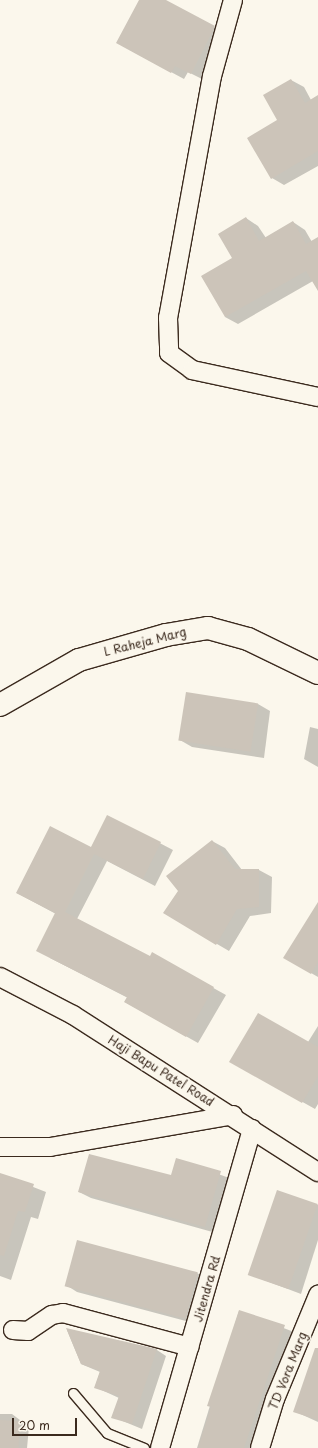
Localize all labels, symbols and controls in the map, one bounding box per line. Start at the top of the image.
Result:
street label: L Raheja Marg [102,625,188,659]
street label: Haji Bapu Patel Road [105,1032,217,1110]
street label: Jitendra Rd [191,1254,223,1324]
street label: TD Vora Marg [266,1330,310,1412]
scale bar [14,1410,79,1436]
text: 20 m [19,1416,50,1434]

